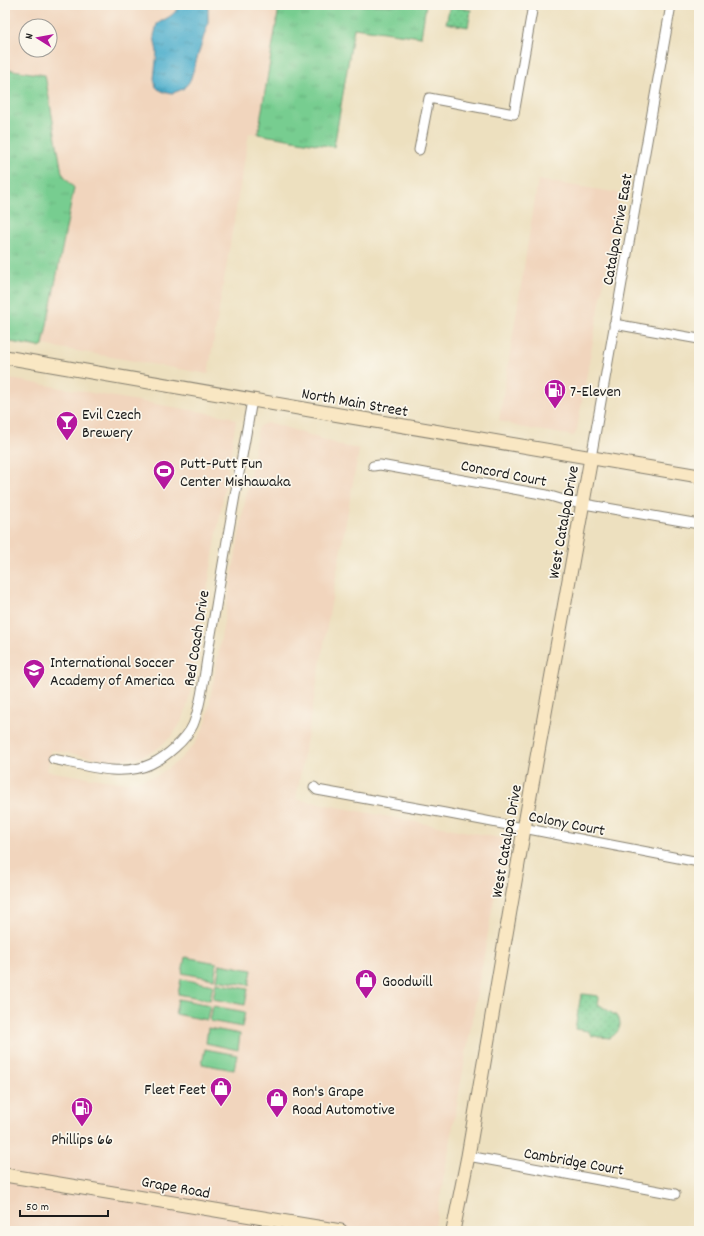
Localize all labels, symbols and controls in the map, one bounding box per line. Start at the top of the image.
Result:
north arrow [18,18,58,58]
text: N [22,32,39,41]
street label: Catalpa Drive East [597,172,640,287]
fuel station icon: 7-Eleven [542,377,568,410]
place label: 7-Eleven [570,381,621,404]
street label: North Main Street [300,383,410,424]
place label: Evil Czech Brewery [82,404,141,445]
bar icon: Evil Czech Brewery [54,409,80,442]
place label: Putt-Putt Fun Center Mishawaka [180,453,291,494]
street label: Concord Court [459,455,548,494]
sports icon: Putt-Putt Fun Center Mishawaka [151,458,177,491]
street label: West Catalpa Drive [543,464,586,581]
street label: Red Coach Drive [179,589,216,688]
place label: International Soccer Academy of America [50,652,175,693]
school or university icon: International Soccer Academy of America [21,657,47,690]
street label: West Catalpa Drive [486,783,529,900]
street label: Colony Court [526,806,607,843]
shop icon: Goodwill [353,967,379,1000]
place label: Goodwill [382,971,433,994]
shop icon: Fleet Feet [208,1075,234,1108]
place label: Fleet Feet [144,1079,206,1102]
place label: Ron's Grape Road Automotive [292,1081,395,1122]
shop icon: Ron's Grape Road Automotive [264,1086,290,1119]
fuel station icon: Phillips 66 [69,1095,95,1128]
place label: Phillips 66 [51,1129,113,1152]
street label: Cambridge Court [522,1142,625,1183]
street label: Grape Road [139,1171,212,1206]
scale bar [20,1192,108,1218]
text: 50 m [26,1199,49,1216]

